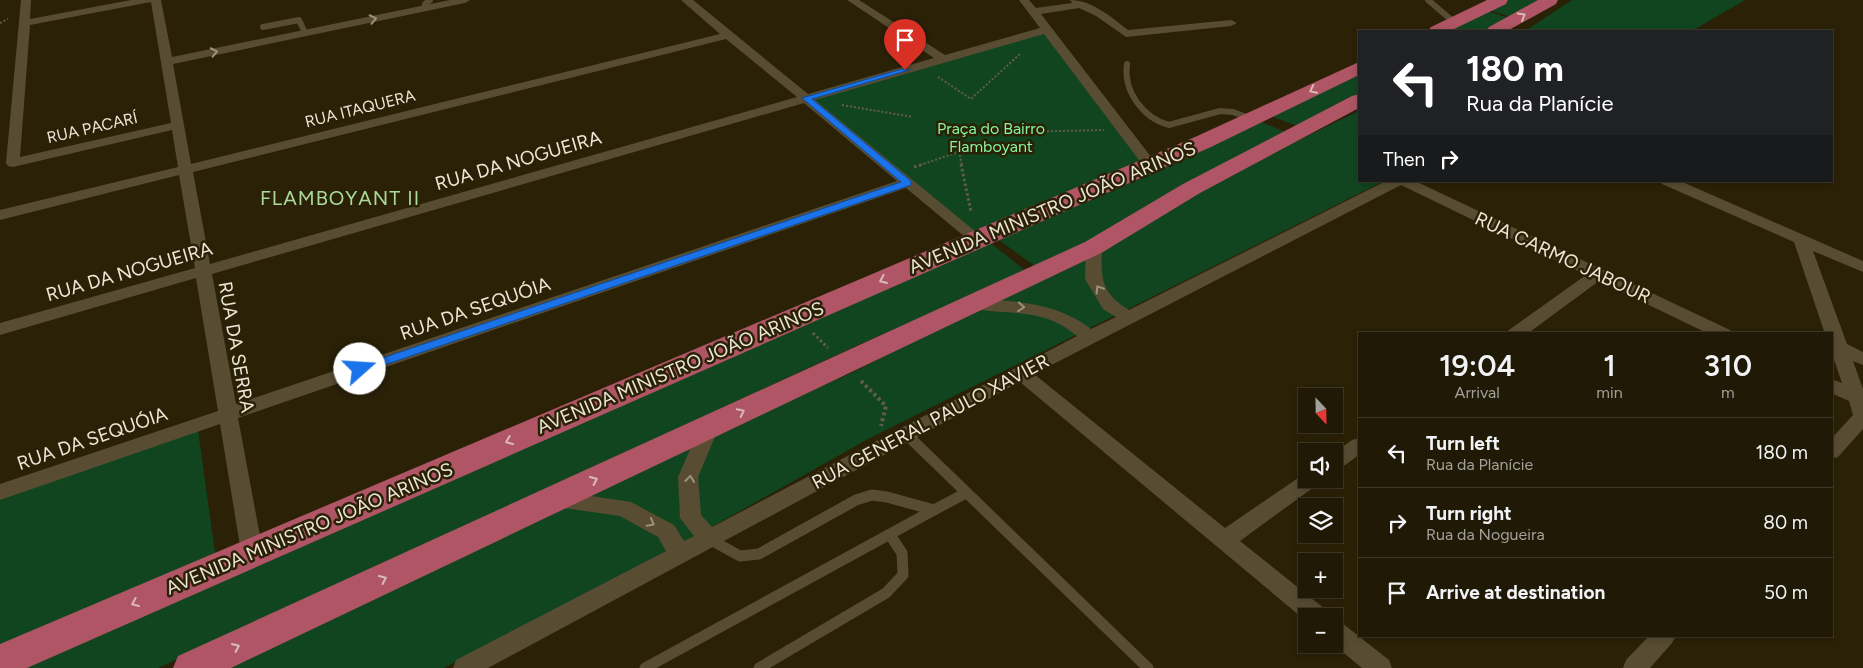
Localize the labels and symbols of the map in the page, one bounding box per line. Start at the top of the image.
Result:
one-way arrow [1517,12,1526,22]
one-way arrow [369,14,378,25]
pin [884,19,926,70]
one-way arrow [210,47,219,57]
one-way arrow [1309,84,1318,95]
street label: RUA ITAQUERA [303,86,417,131]
street label: RUA PACARÍ [45,108,140,147]
park label: Praça do Bairro Flamboyant [937,119,1045,156]
street label: RUA DA NOGUEIRA [432,126,604,195]
street label: AVENIDA MINISTRO JOÃO ARINOS [905,136,1199,278]
district label: FLAMBOYANT II [260,186,420,210]
street label: RUA CARMO JABOUR [1471,207,1654,308]
street label: RUA DA NOGUEIRA [43,237,215,306]
street label: RUA DA SEQUÓIA [397,272,553,345]
one-way arrow [879,273,888,284]
street label: RUA DA SERRA [214,280,259,415]
one-way arrow [1096,285,1106,294]
street label: AVENIDA MINISTRO JOÃO ARINOS [533,296,827,438]
one-way arrow [1017,301,1025,312]
position arrow [333,342,385,394]
street label: RUA GENERAL PAULO XAVIER [808,349,1053,494]
north arrow [1298,388,1342,432]
street label: RUA DA SEQUÓIA [14,402,170,475]
one-way arrow [736,408,745,418]
one-way arrow [505,435,514,446]
street label: AVENIDA MINISTRO JOÃO ARINOS [162,457,456,599]
one-way arrow [684,475,695,483]
one-way arrow [589,476,598,487]
one-way arrow [646,517,655,527]
one-way arrow [378,574,387,585]
one-way arrow [131,597,140,608]
one-way arrow [231,643,240,654]

